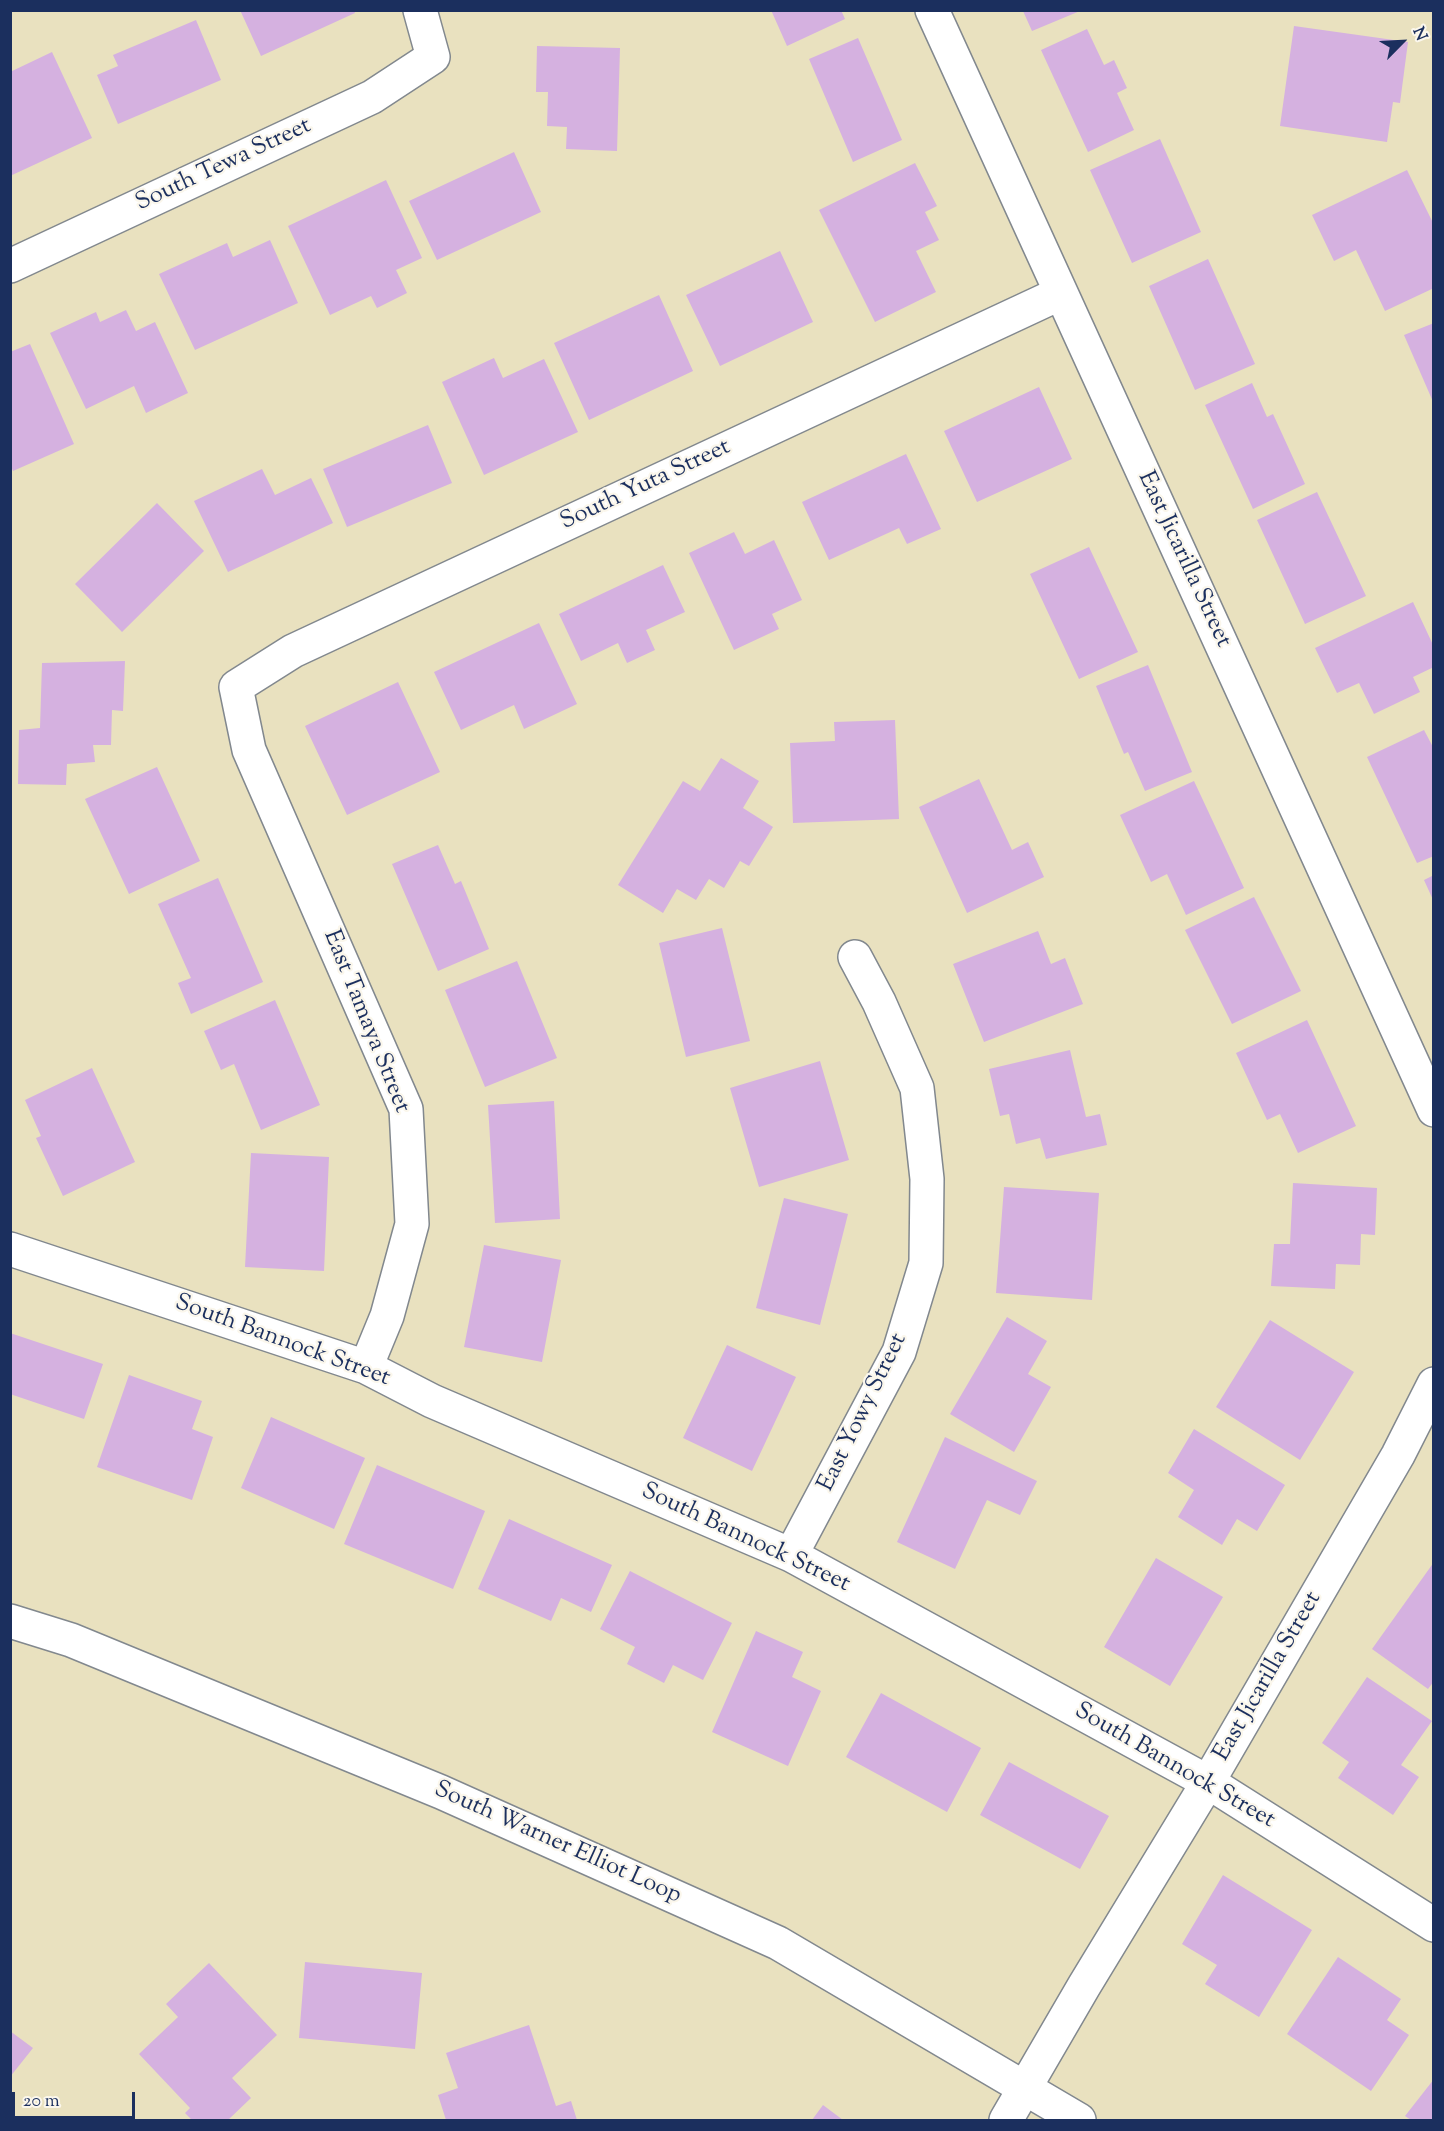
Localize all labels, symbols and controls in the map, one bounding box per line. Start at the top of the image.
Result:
north arrow [1372,12,1432,72]
text: N [1406,24,1432,45]
street label: South Tewa Street [132,113,316,219]
street label: South Yuta Street [556,434,736,538]
street label: East Jicarilla Street [1130,467,1236,653]
street label: East Tamaya Street [315,926,415,1118]
street label: South Bannock Street [170,1290,394,1394]
street label: East Yowy Street [813,1329,915,1497]
street label: South Bannock Street [636,1478,854,1600]
street label: East Jicarilla Street [1209,1587,1329,1767]
street label: South Bannock Street [1069,1698,1279,1836]
street label: South Warner Elliot Loop [429,1776,685,1912]
scale bar [15,2080,138,2118]
text: 20 m [23,2089,60,2115]

